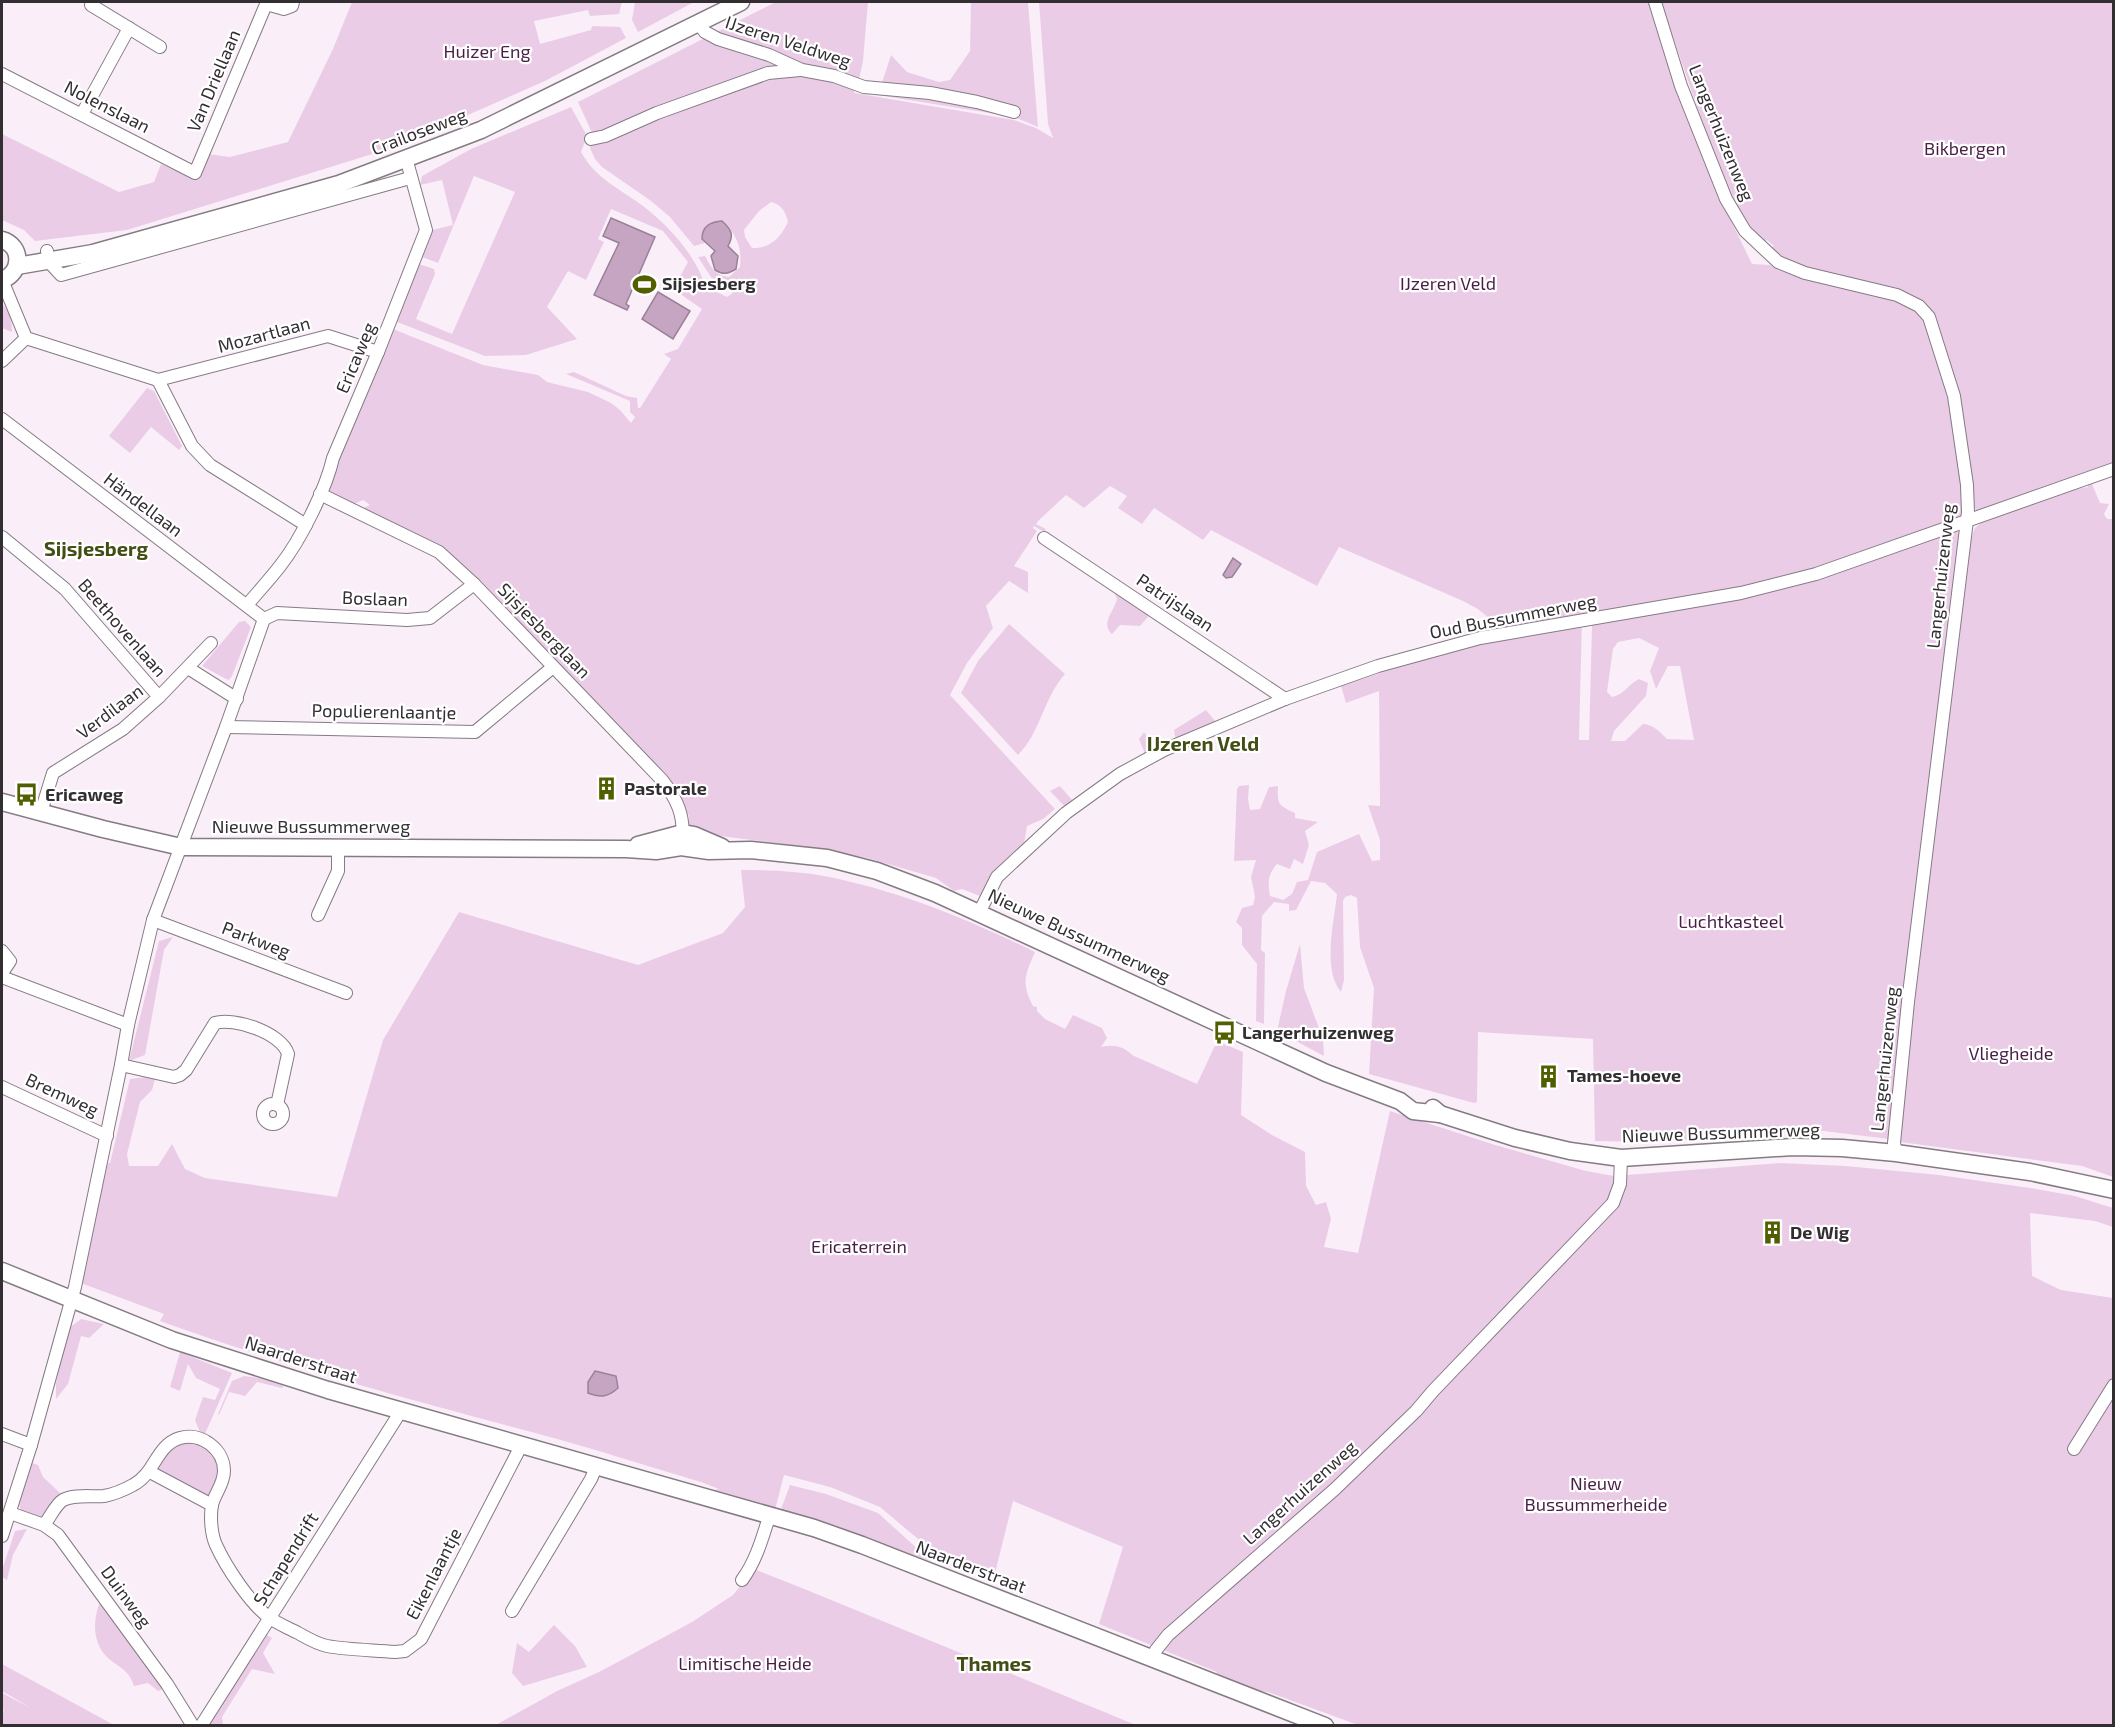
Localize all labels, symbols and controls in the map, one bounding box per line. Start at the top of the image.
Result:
street label: IJzeren Veldweg [723,10,854,72]
street label: Van Driellaan [182,26,245,135]
park label: Huizer Eng [443,40,531,62]
street label: Langerhuizenweg [1684,61,1759,204]
street label: Nolenslaan [61,75,154,137]
street label: Crailoseweg [368,103,470,159]
park label: Bikbergen [1924,137,2006,159]
sports icon: Sijsjesberg [631,271,657,297]
place label: Sijsjesberg [662,272,756,294]
park label: IJzeren Veld [1400,272,1496,294]
street label: Mozartlaan [215,311,312,357]
street label: Ericaweg [330,319,380,396]
street label: Händellaan [100,467,187,541]
street label: Langerhuizenweg [1921,502,1959,649]
district label: Sijsjesberg [44,536,148,560]
street label: Patrijslaan [1133,568,1218,636]
street label: Beethovenlaan [74,574,171,681]
street label: Sijsjesberglaan [494,578,596,683]
street label: Boslaan [342,586,408,610]
street label: Oud Bussummerweg [1428,589,1598,643]
street label: Verdilaan [72,679,147,743]
street label: Populierenlaantje [312,699,457,723]
district label: IJzeren Veld [1147,731,1259,755]
building icon: Pastorale [593,776,619,802]
place label: Pastorale [624,777,707,799]
bus stop icon: Ericaweg [14,782,40,808]
place label: Ericaweg [45,783,124,805]
street label: Nieuwe Bussummerweg [212,815,410,837]
street label: Nieuwe Bussummerweg [985,883,1174,987]
park label: Luchtkasteel [1678,910,1784,932]
street label: Parkweg [219,916,294,962]
street label: Langerhuizenweg [1865,985,1903,1132]
bus stop icon: Langerhuizenweg [1211,1020,1237,1046]
place label: Langerhuizenweg [1242,1021,1394,1043]
park label: Vliegheide [1968,1042,2054,1064]
building icon: Tames-hoeve [1536,1063,1562,1089]
place label: Tames-hoeve [1567,1064,1681,1086]
street label: Bremweg [22,1068,102,1121]
street label: Nieuwe Bussummerweg [1621,1118,1820,1146]
building icon: De Wig [1759,1220,1785,1246]
place label: De Wig [1790,1221,1850,1243]
park label: Ericaterrein [811,1235,907,1257]
street label: Naarderstraat [242,1331,360,1388]
street label: Langerhuizenweg [1238,1435,1361,1549]
park label: Nieuw Bussummerheide [1525,1472,1667,1515]
street label: Schapendrift [248,1508,323,1609]
street label: Eikenlaantje [401,1524,466,1623]
street label: Naarderstraat [913,1535,1030,1597]
street label: Duinweg [97,1561,157,1632]
district label: Thames [957,1651,1031,1675]
park label: Limitische Heide [678,1652,812,1674]

